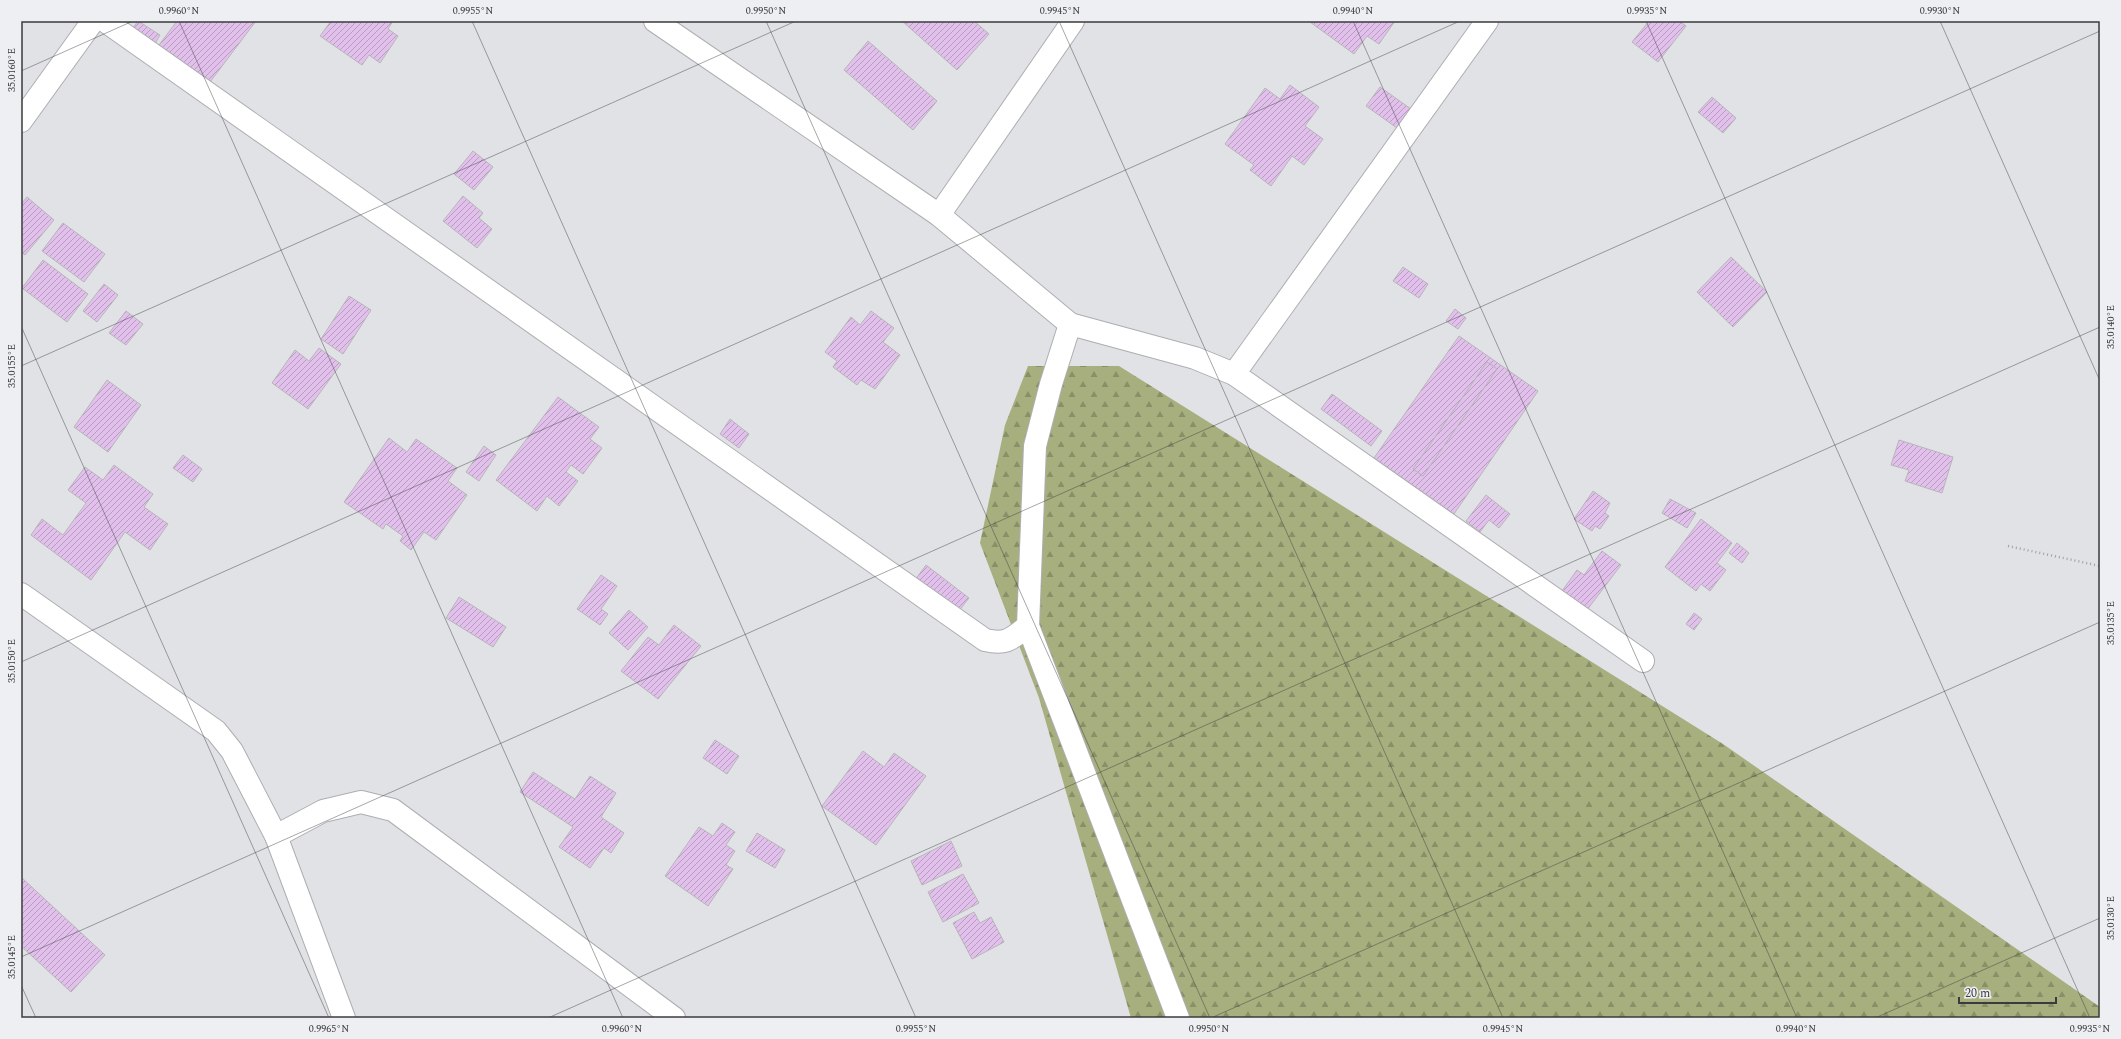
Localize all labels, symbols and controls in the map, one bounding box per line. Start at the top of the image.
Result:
text: 0.9960°N [159,3,199,19]
text: 0.9955°N [453,3,493,19]
text: 0.9950°N [746,3,786,19]
text: 0.9945°N [1040,3,1080,19]
text: 0.9940°N [1333,3,1373,19]
text: 0.9935°N [1627,3,1667,19]
text: 0.9930°N [1920,3,1960,19]
text: 35.0160°E [4,48,20,92]
text: 35.0140°E [2103,305,2119,349]
text: 35.0155°E [4,344,20,388]
text: 35.0135°E [2103,601,2119,645]
text: 35.0150°E [4,639,20,683]
text: 35.0130°E [2103,896,2119,940]
text: 35.0145°E [4,935,20,979]
scale bar [1959,979,2056,1005]
text: 20 m [1965,984,1990,1003]
text: 0.9965°N [309,1021,349,1037]
text: 0.9960°N [602,1021,642,1037]
text: 0.9955°N [896,1021,936,1037]
text: 0.9950°N [1189,1021,1229,1037]
text: 0.9945°N [1483,1021,1523,1037]
text: 0.9940°N [1776,1021,1816,1037]
text: 0.9935°N [2070,1021,2110,1037]

